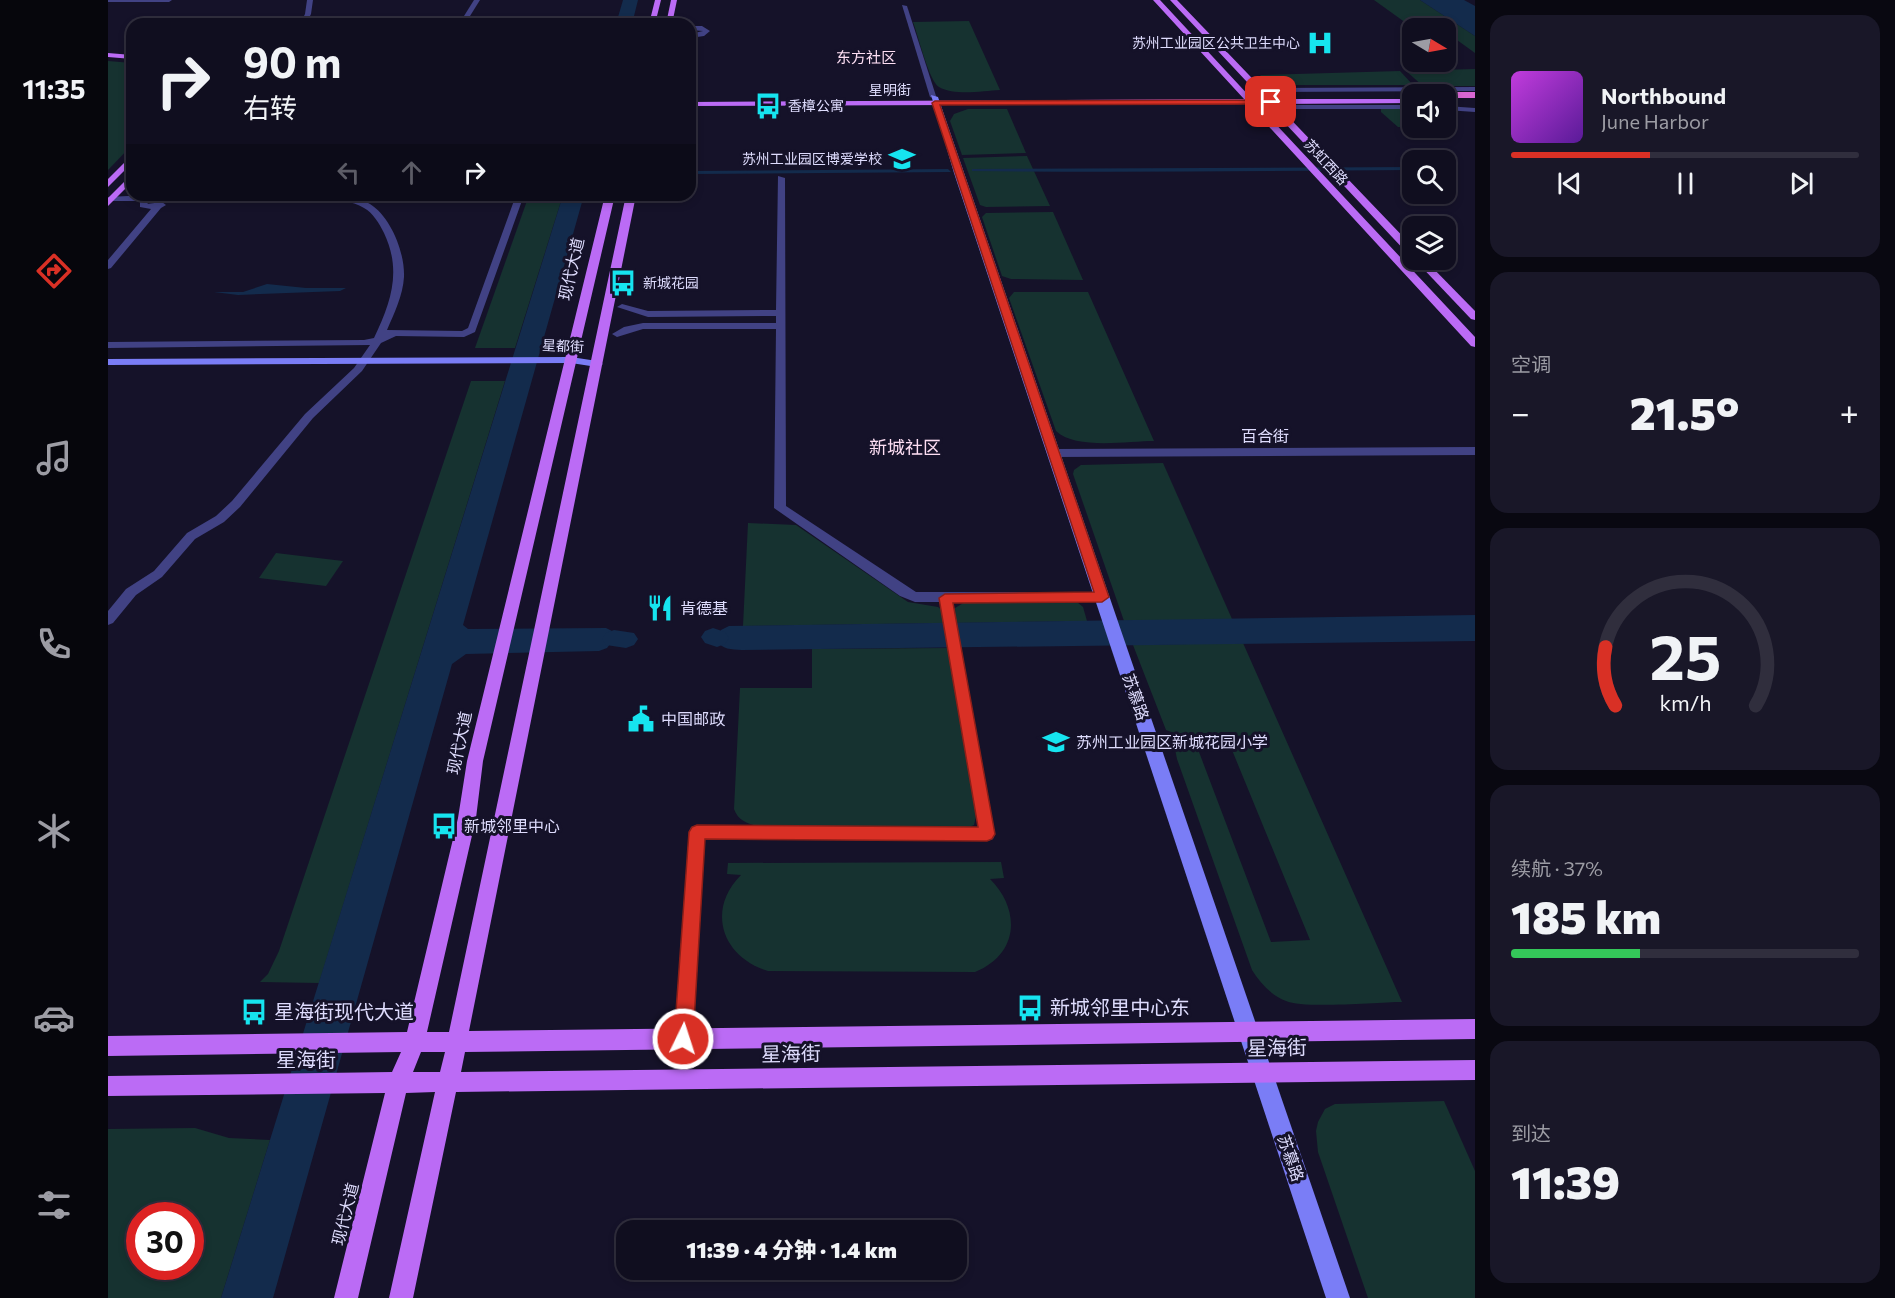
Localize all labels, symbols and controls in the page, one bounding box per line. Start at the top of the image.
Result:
north arrow [1402,18,1456,72]
map controls [1402,18,1456,270]
hospital icon: 苏州工业园区公共卫生中心 [1305,28,1335,58]
place label: 苏州工业园区公共卫生中心 [1132,34,1300,51]
text: 90 m [243,35,342,87]
icon: right [144,42,222,120]
district label: 东方社区 [836,48,896,66]
text: 11:35 [22,72,86,105]
pin [1245,76,1296,127]
street label: 星明街 [869,81,911,98]
text: Northbound [1601,82,1726,109]
button: sound [1402,84,1456,138]
icon: arrive [1254,85,1287,118]
text: 右转 [243,91,297,124]
bus stop icon: 香樟公寓 [753,91,783,121]
place label: 香樟公寓 [788,97,844,114]
text: June Harbor [1601,109,1709,133]
street label: 苏虹西路 [1301,135,1352,188]
school or university icon: 苏州工业园区博爱学校 [887,144,917,174]
place label: 苏州工业园区博爱学校 [742,150,882,167]
button: search [1402,150,1456,204]
icon: left [332,156,365,189]
icon: ahead [395,156,428,189]
icon: right [458,156,491,189]
icon: previous [1553,167,1586,200]
icon: pause [1669,167,1702,200]
icon: next [1785,167,1818,200]
button: layers [1402,216,1456,270]
street label: 现代大道 [554,236,587,302]
icon: directions [33,250,75,292]
bus stop icon: 新城花园 [608,268,638,298]
place label: 新城花园 [643,274,699,291]
street label: 星都街 [542,336,584,355]
text: 空调 [1511,352,1551,376]
text: 21.5° [1630,384,1740,439]
text: − [1511,391,1530,432]
text: + [1840,391,1859,432]
street label: 百合街 [1241,426,1289,445]
district label: 新城社区 [869,436,941,458]
icon: music [33,437,75,479]
restaurant icon: 肯德基 [645,593,675,623]
place label: 肯德基 [680,598,728,617]
text: 25 [1649,617,1721,693]
icon: phone [33,623,75,665]
street label: 苏慕路 [1120,671,1153,723]
text: km/h [1659,689,1711,715]
public building icon: 中国邮政 [626,704,656,734]
place label: 中国邮政 [661,709,725,728]
street label: 现代大道 [443,710,474,776]
school or university icon: 苏州工业园区新城花园小学 [1041,727,1071,757]
place label: 苏州工业园区新城花园小学 [1076,732,1268,751]
icon: climate [33,810,75,852]
bus stop icon: 新城邻里中心 [429,811,459,841]
place label: 新城邻里中心 [464,816,560,835]
text: 续航 · 37% [1511,856,1603,880]
text: 185 km [1511,888,1661,943]
bus stop icon: 新城邻里中心东 [1015,993,1045,1023]
place label: 新城邻里中心东 [1050,995,1190,1019]
icon: car [33,997,75,1039]
bus stop icon: 星海街现代大道 [239,997,269,1027]
place label: 星海街现代大道 [274,999,414,1023]
position arrow [651,1007,715,1071]
street label: 星海街 [1247,1034,1307,1060]
street label: 星海街 [761,1040,821,1066]
street label: 星海街 [276,1047,336,1071]
text: 到达 [1511,1121,1551,1145]
street label: 苏慕路 [1275,1132,1308,1184]
text: 11:39 [1511,1153,1620,1208]
street label: 现代大道 [328,1181,361,1247]
icon: filters [33,1184,75,1226]
speed limit sign: 30 [126,1202,204,1280]
text: 11:39 · 4 分钟 · 1.4 km [686,1236,897,1263]

